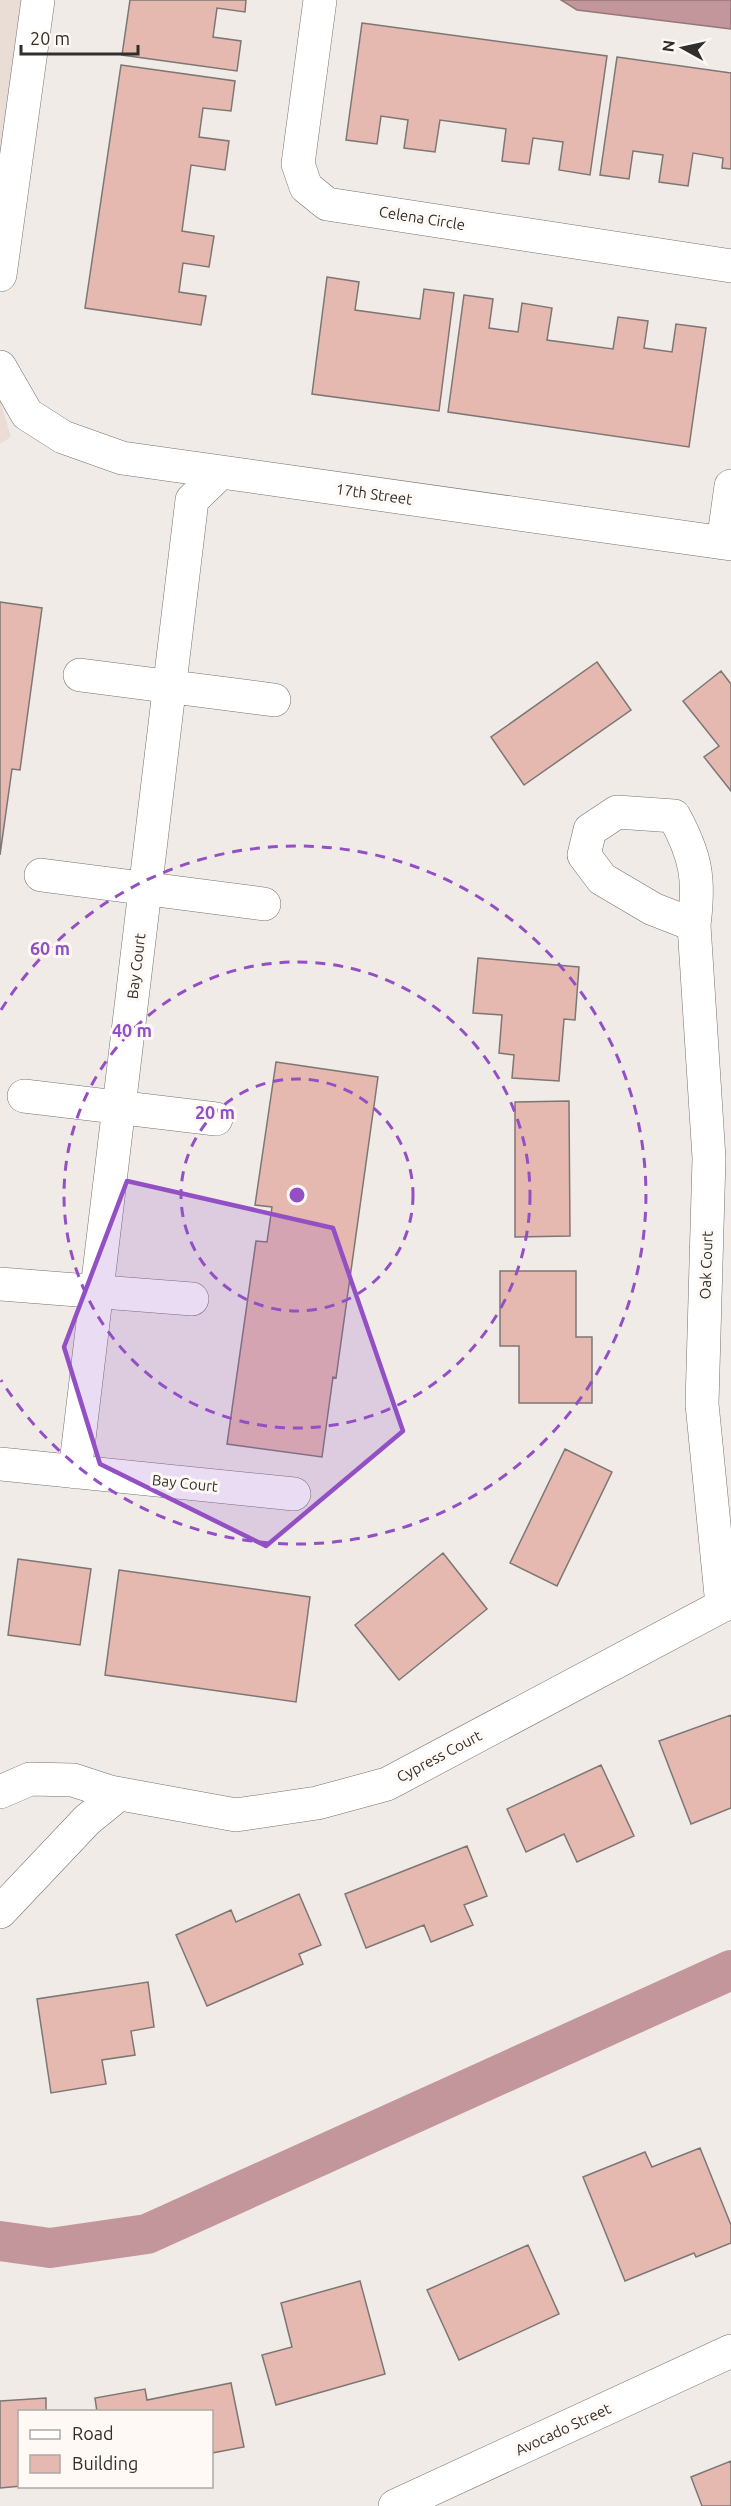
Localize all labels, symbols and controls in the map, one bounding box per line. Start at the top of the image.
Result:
scale bar [21,18,138,56]
north arrow [653,18,713,78]
text: 20 m [30,28,70,48]
text: N [658,39,678,53]
street label: Celena Circle [378,203,466,233]
street label: 17th Street [335,480,413,508]
street label: Bay Court [124,932,148,1000]
text: 60 m [30,938,70,958]
text: 40 m [112,1020,152,1040]
text: 20 m [195,1102,235,1122]
centre of rings [287,1185,307,1205]
street label: Oak Court [696,1230,716,1300]
street label: Bay Court [151,1471,219,1495]
street label: Cypress Court [394,1726,484,1786]
street label: Avocado Street [513,2399,613,2458]
legend [18,2410,213,2488]
text: Road [72,2423,114,2443]
text: Building [72,2453,138,2473]

